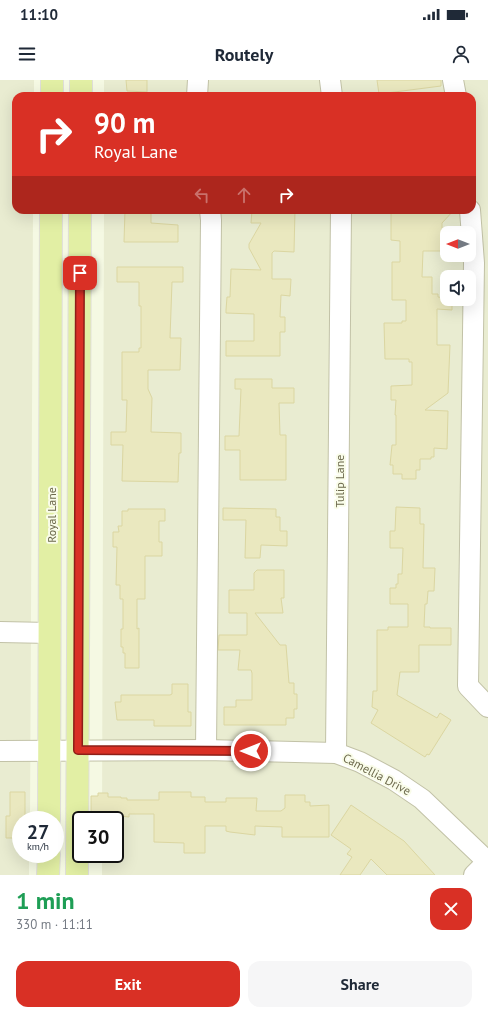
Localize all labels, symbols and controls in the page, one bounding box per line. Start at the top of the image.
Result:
text: 11:10 [20,5,58,24]
icon: menu [16,43,38,65]
text: Routely [215,43,273,66]
icon: person [450,43,472,65]
text: 90 m [94,104,155,141]
icon: right [28,108,80,160]
text: Royal Lane [94,140,178,163]
icon: left [191,184,213,206]
icon: ahead [233,184,255,206]
icon: right [275,184,297,206]
north arrow [440,226,476,262]
map controls [440,226,476,306]
pin [63,256,97,290]
icon: arrive [69,262,91,284]
button: sound [440,270,476,306]
street label: Tulip Lane [332,455,347,507]
street label: Royal Lane [44,487,59,543]
position arrow [230,730,272,772]
street label: Camellia Drive [340,750,414,798]
speed limit sign: 30 [72,811,124,863]
text: 27 [27,819,49,845]
text: km/h [27,840,49,853]
text: 1 min [16,885,75,916]
button: close [430,888,472,930]
text: 330 m · 11:11 [16,916,93,933]
button: Exit [16,961,240,1007]
button: Share [248,961,472,1007]

